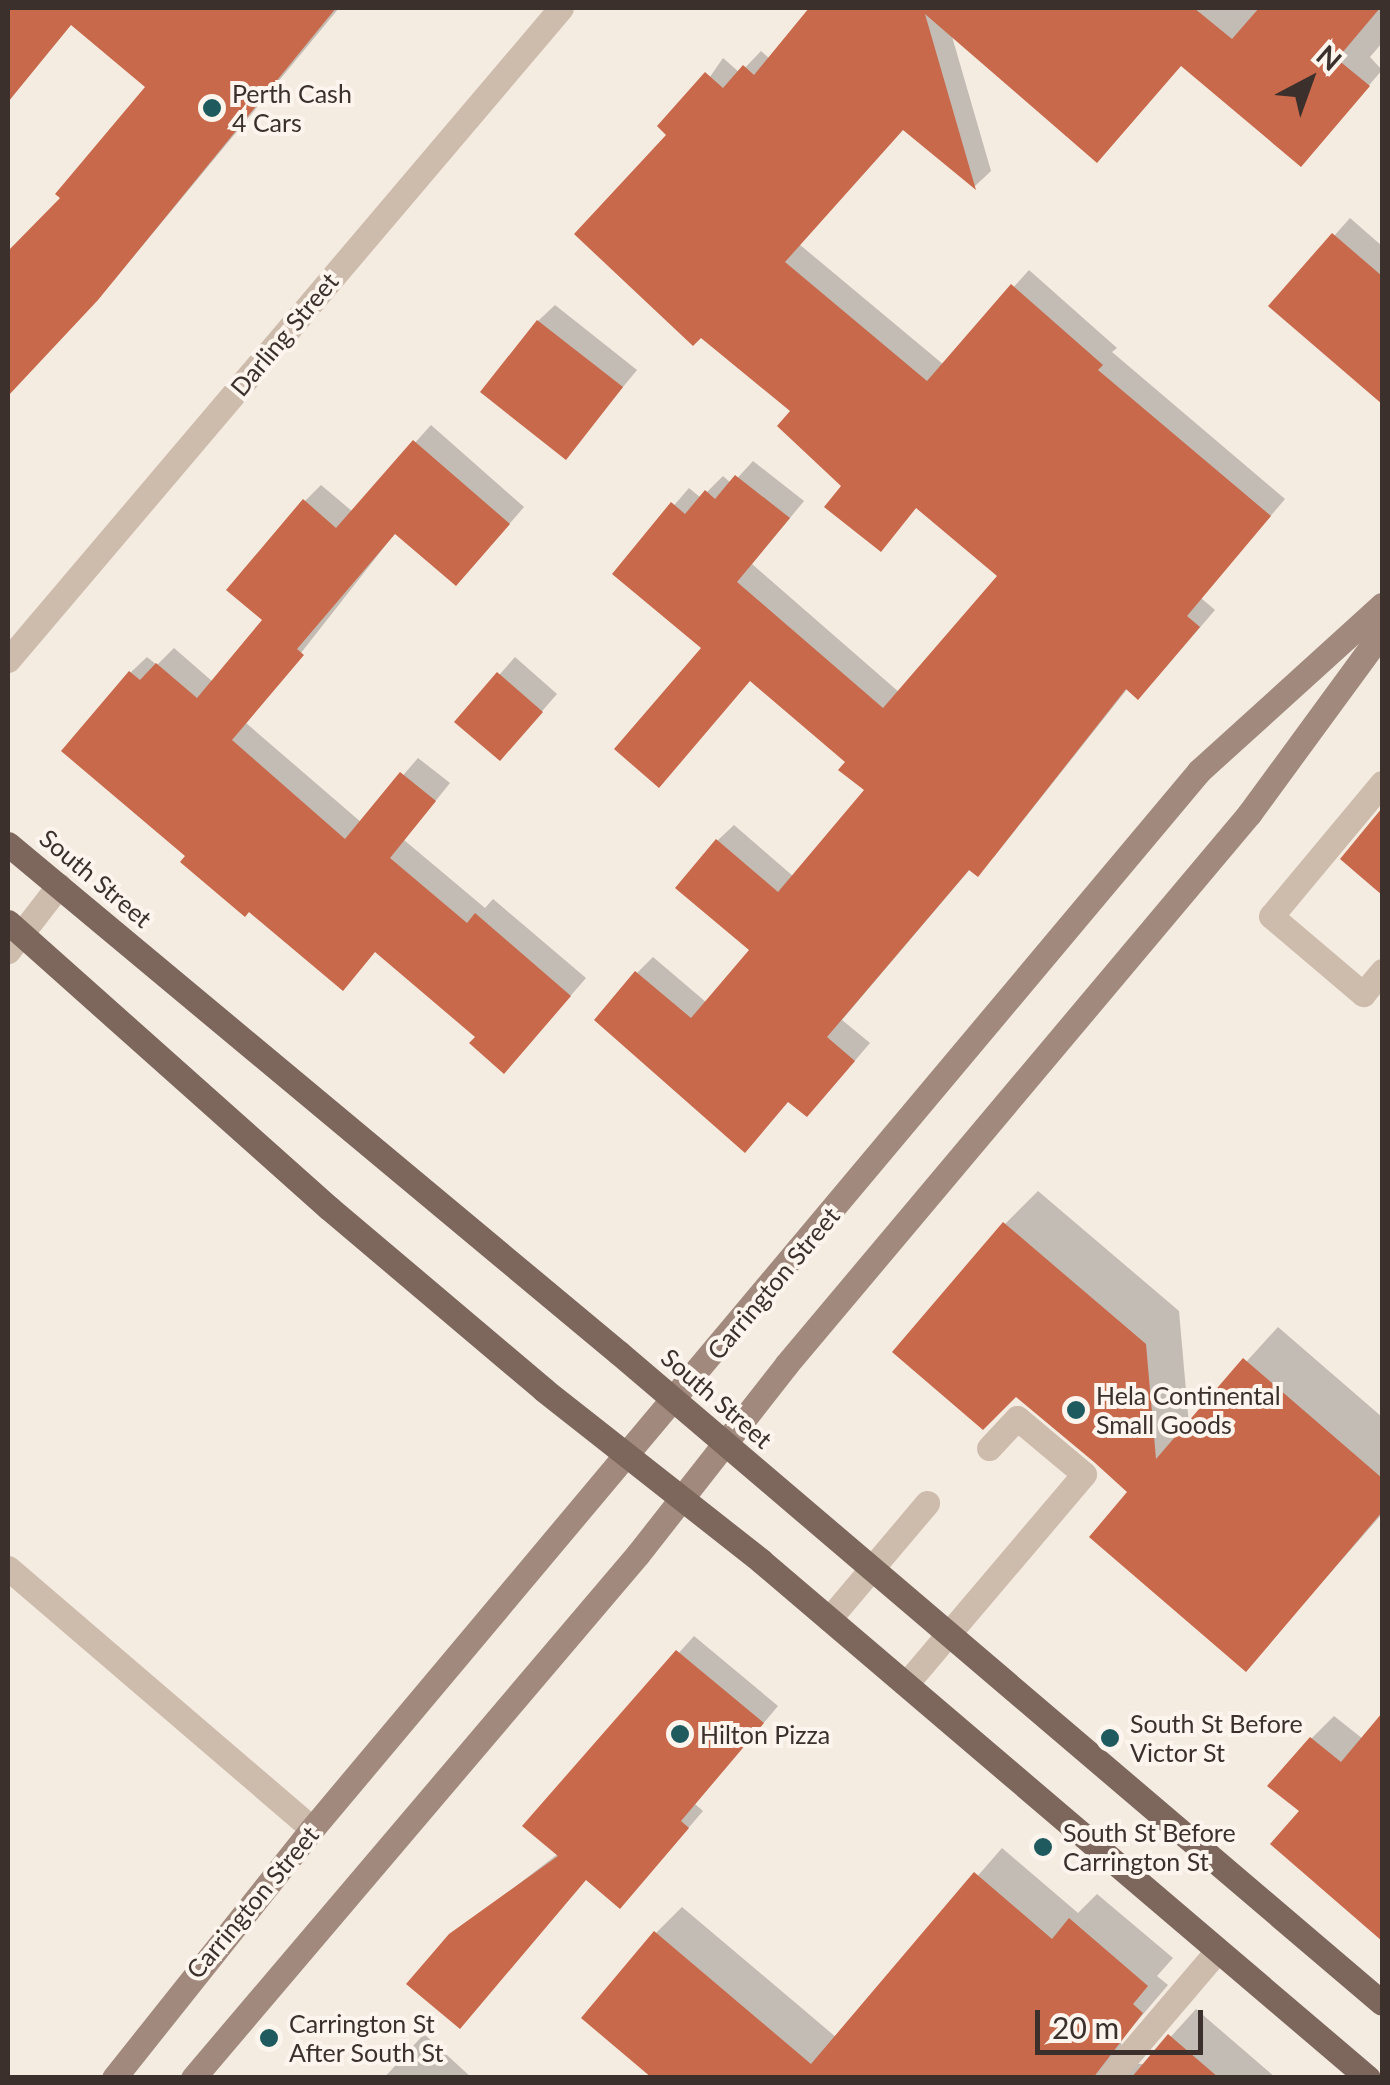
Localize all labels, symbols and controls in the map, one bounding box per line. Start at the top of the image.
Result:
north arrow [1260,30,1360,130]
text: N [1310,37,1349,77]
place label: Perth Cash 4 Cars [232,79,352,138]
marker: Perth Cash 4 Cars [201,97,223,119]
street label: Darling Street [224,266,344,402]
street label: South Street [34,823,158,933]
street label: Carrington Street [701,1201,845,1365]
street label: South Street [656,1342,778,1454]
place label: Hela Continental Small Goods [1096,1381,1281,1440]
marker: Hela Continental Small Goods [1065,1399,1087,1421]
place label: South St Before Victor St [1130,1709,1303,1768]
place label: Hilton Pizza [700,1719,830,1749]
marker: Hilton Pizza [669,1723,691,1745]
marker: South St Before Victor St [1099,1727,1121,1749]
place label: South St Before Carrington St [1063,1818,1236,1877]
street label: Carrington Street [180,1820,324,1984]
marker: South St Before Carrington St [1032,1836,1054,1858]
scale bar [1040,1990,1208,2052]
place label: Carrington St After South St [289,2009,444,2068]
text: 20 m [1052,2009,1119,2045]
marker: Carrington St After South St [258,2027,280,2049]

